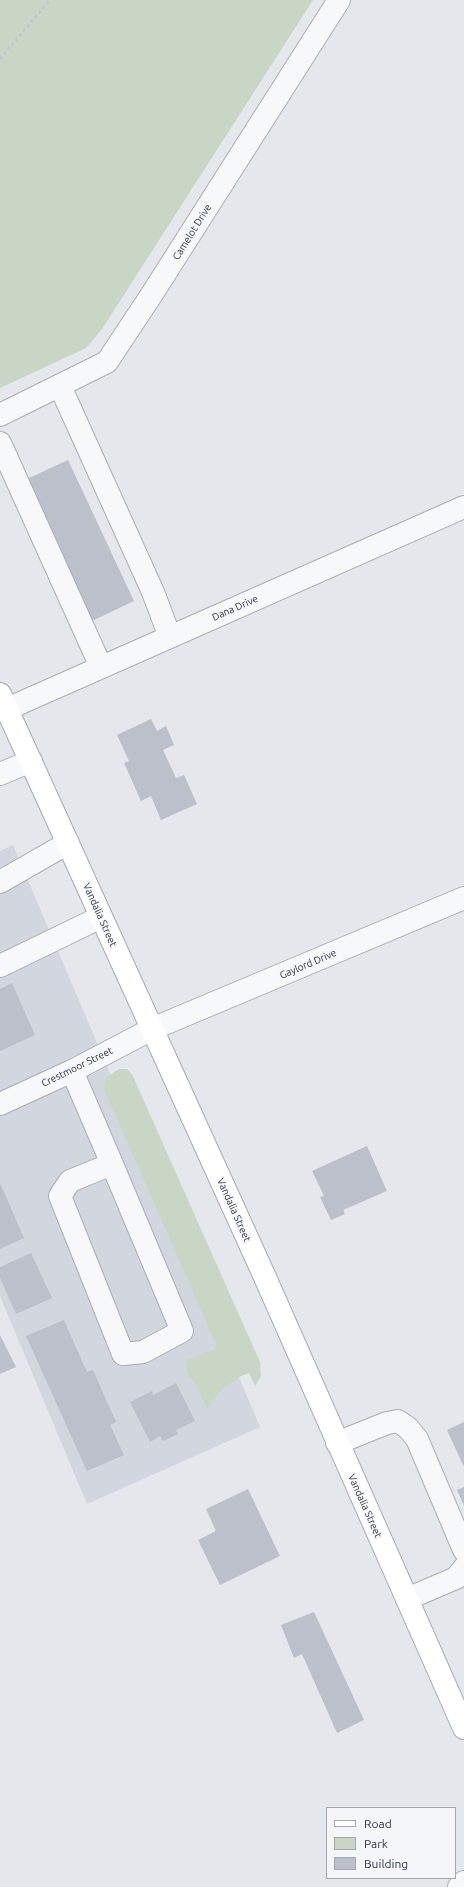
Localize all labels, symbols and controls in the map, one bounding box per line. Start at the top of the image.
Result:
street label: Camelot Drive [170,202,214,262]
street label: Dana Drive [210,593,260,623]
street label: Vandalia Street [81,881,119,949]
street label: Gaylord Drive [278,947,338,981]
street label: Crestmoor Street [39,1045,115,1089]
street label: Vandalia Street [215,1176,253,1244]
street label: Vandalia Street [346,1472,384,1540]
legend [326,1807,456,1879]
text: Road [364,1817,392,1830]
text: Park [364,1837,388,1850]
text: Building [364,1857,408,1870]

